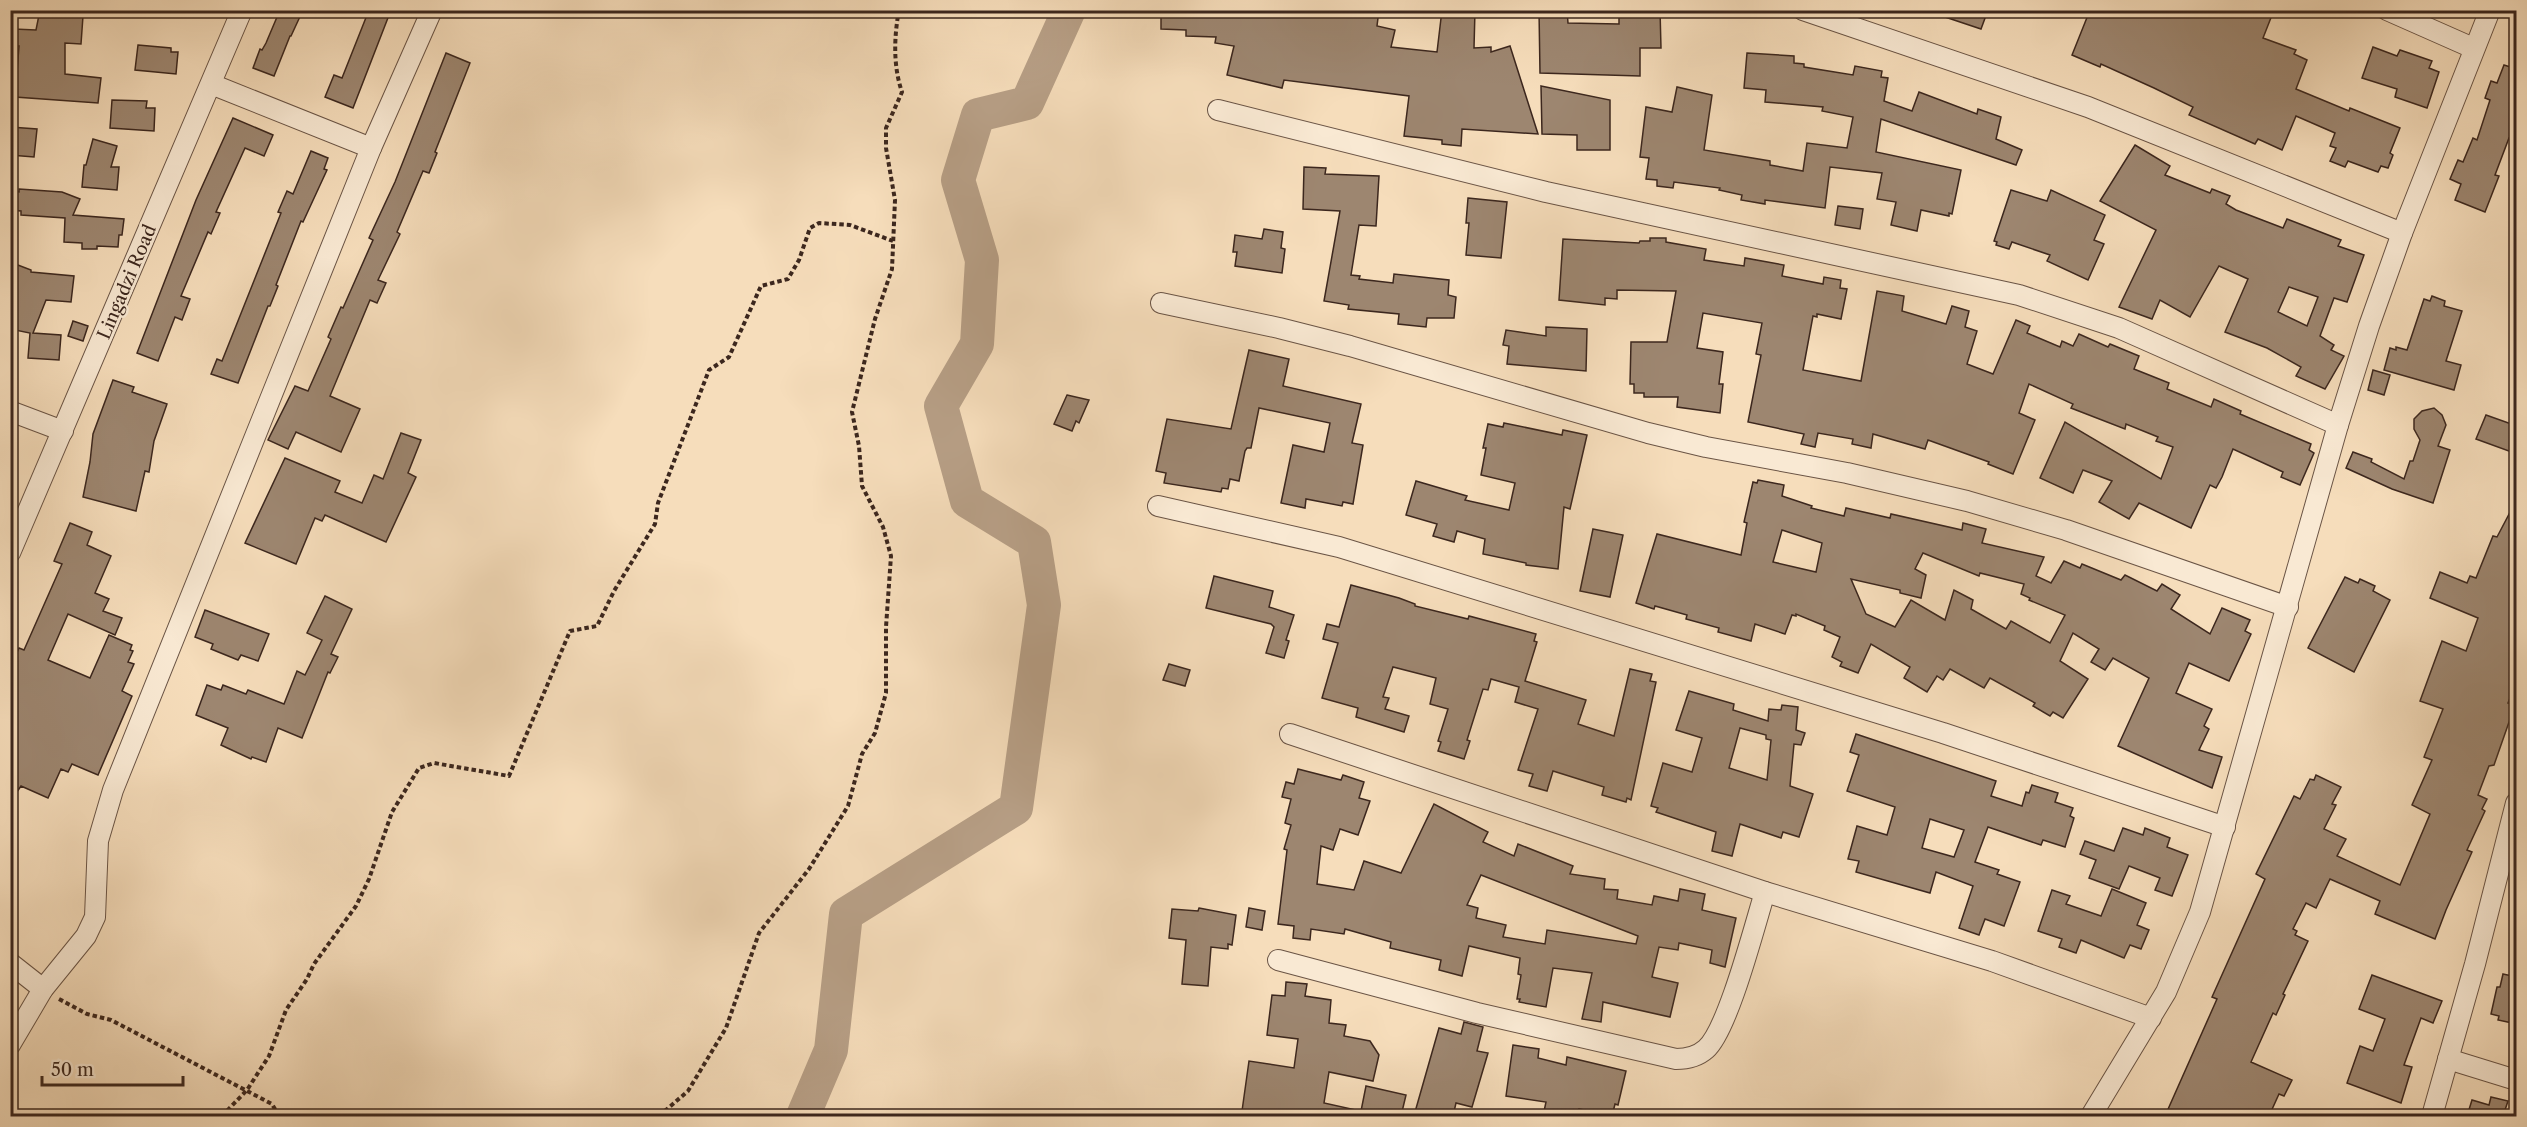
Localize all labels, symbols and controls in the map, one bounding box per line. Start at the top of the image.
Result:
street label: Lingadzi Road [93,221,161,343]
scale bar [42,1049,183,1087]
text: 50 m [51,1059,94,1081]

